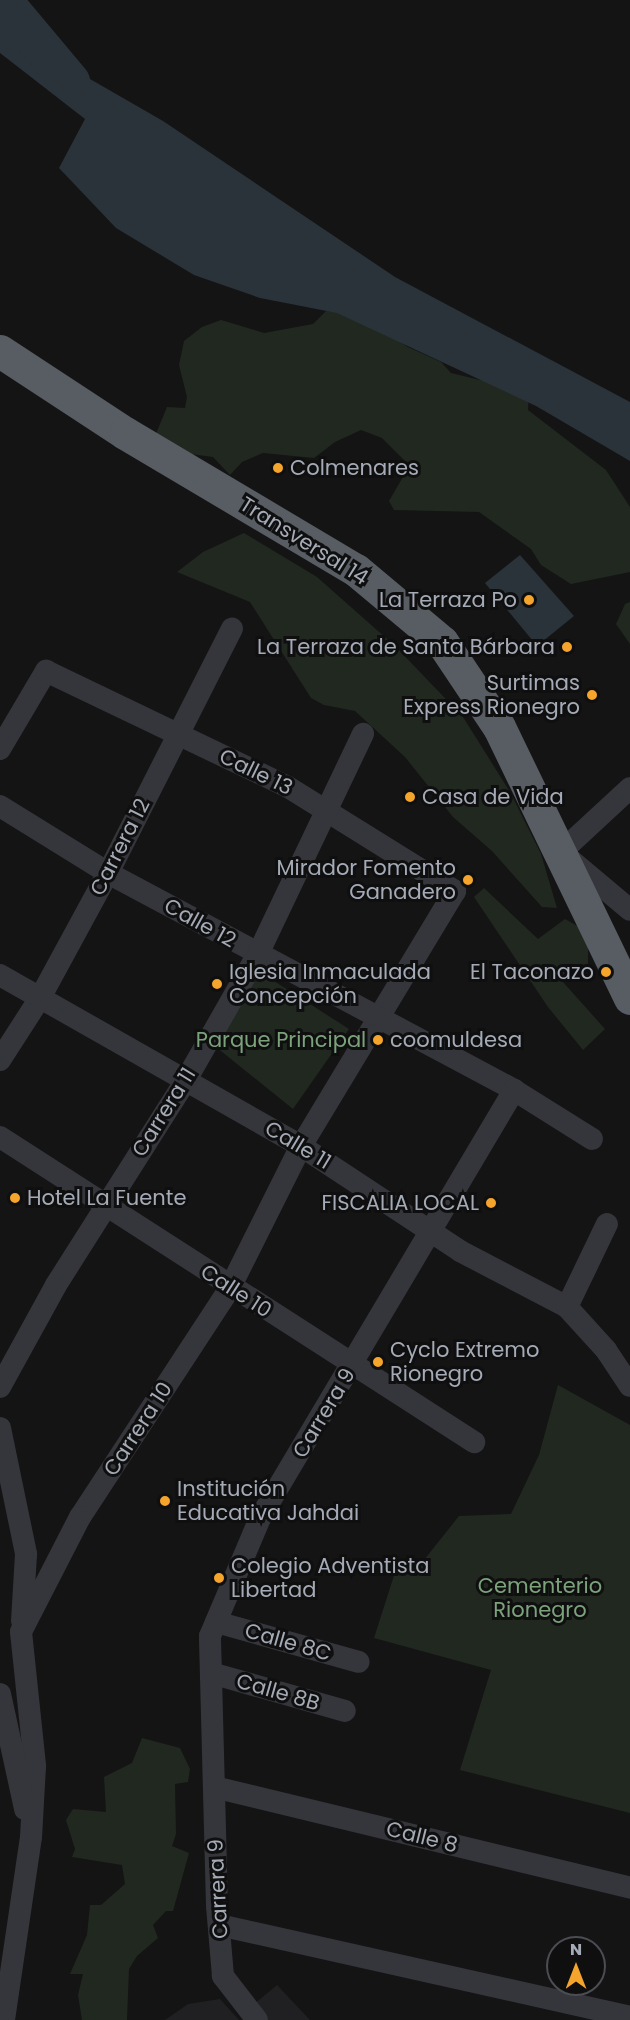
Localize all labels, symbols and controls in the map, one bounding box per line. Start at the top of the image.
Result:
place label: Colmenares [290,455,419,481]
marker: Colmenares [271,461,285,475]
street label: Transversal 14 [235,492,373,590]
place label: La Terraza Po [379,587,517,613]
marker: La Terraza Po [522,593,536,607]
place label: La Terraza de Santa Bárbara [257,634,555,660]
marker: La Terraza de Santa Bárbara [560,640,574,654]
place label: Surtimas Express Rionegro [403,670,580,720]
marker: Surtimas Express Rionegro [585,688,599,702]
street label: Calle 13 [215,743,297,801]
place label: Casa de Vida [422,784,564,810]
marker: Casa de Vida [403,790,417,804]
street label: Carrera 12 [85,794,155,900]
place label: Mirador Fomento Ganadero [276,855,456,905]
marker: Mirador Fomento Ganadero [461,873,475,887]
street label: Calle 12 [160,893,240,953]
place label: Iglesia Inmaculada Concepción [229,959,431,1009]
place label: El Taconazo [470,959,594,985]
marker: El Taconazo [599,965,613,979]
marker: Iglesia Inmaculada Concepción [210,977,224,991]
park label: Parque Principal [196,1027,366,1053]
place label: coomuldesa [390,1027,522,1053]
marker: coomuldesa [371,1033,385,1047]
street label: Carrera 11 [127,1063,201,1161]
street label: Calle 11 [260,1115,336,1175]
place label: Hotel La Fuente [27,1185,186,1211]
place label: FISCALIA LOCAL [322,1190,479,1216]
marker: Hotel La Fuente [8,1191,22,1205]
marker: FISCALIA LOCAL [484,1196,498,1210]
street label: Calle 10 [196,1259,276,1323]
place label: Cyclo Extremo Rionegro [390,1337,539,1387]
marker: Cyclo Extremo Rionegro [371,1355,385,1369]
street label: Carrera 9 [287,1364,361,1462]
street label: Carrera 10 [98,1377,178,1481]
place label: Institución Educativa Jahdai [177,1476,359,1526]
marker: Institución Educativa Jahdai [158,1494,172,1508]
place label: Colegio Adventista Libertad [231,1553,429,1603]
marker: Colegio Adventista Libertad [212,1571,226,1585]
park label: Cementerio Rionegro [478,1573,602,1623]
street label: Calle 8C [242,1618,334,1666]
street label: Calle 8B [233,1668,323,1716]
street label: Calle 8 [384,1816,460,1858]
street label: Carrera 9 [203,1838,233,1940]
north arrow [546,1936,606,1996]
text: N [570,1938,582,1961]

